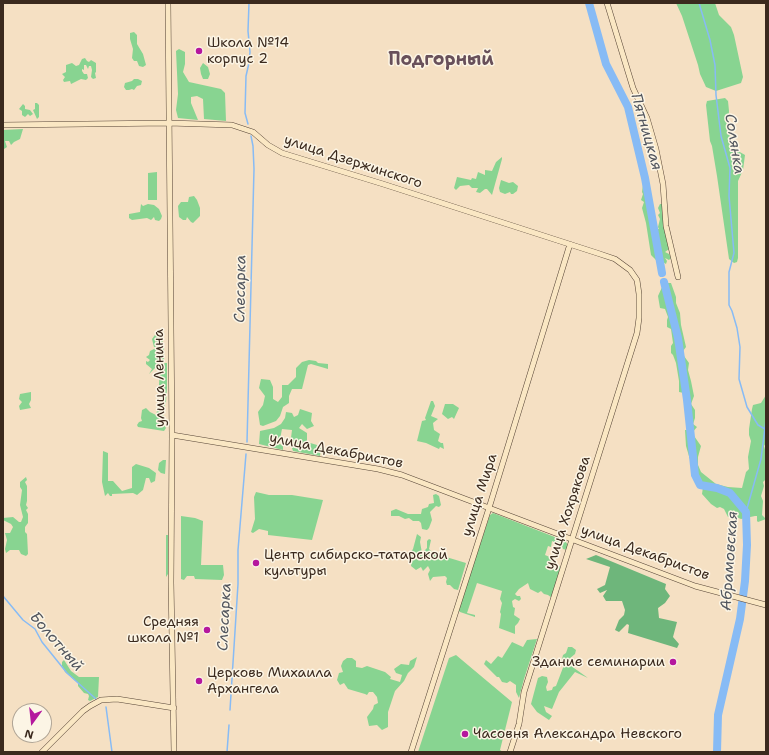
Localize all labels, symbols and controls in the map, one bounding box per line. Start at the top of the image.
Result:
place label: Школа №14 корпус 2 [207,35,289,68]
marker: Школа №14 корпус 2 [194,46,204,56]
district label: Подгорный [388,49,494,71]
water label: Пятницкая [626,92,666,172]
water label: Солянка [720,113,748,175]
street label: улица Дзержинского [282,132,424,192]
water label: Слесарка [231,255,251,323]
street label: улица Ленина [151,329,169,427]
street label: улица Декабристов [268,430,404,472]
street label: улица Мира [459,451,501,539]
street label: улица Хохрякова [542,454,594,572]
water label: Абрамовская [718,511,742,611]
street label: улица Декабристов [578,522,712,584]
place label: Центр сибирско-татарской культуры [264,547,448,580]
marker: Центр сибирско-татарской культуры [251,558,261,568]
water label: Слесарка [214,583,236,651]
water label: Болотный [25,609,87,675]
place label: Средняя школа №1 [127,614,199,646]
marker: Средняя школа №1 [202,625,212,635]
place label: Здание семинарии [532,654,665,670]
marker: Здание семинарии [668,657,678,667]
place label: Церковь Михаила Архангела [207,665,332,698]
marker: Церковь Михаила Архангела [194,676,204,686]
north arrow [12,703,52,743]
text: N [23,726,35,742]
place label: Часовня Александра Невского [473,726,682,742]
marker: Часовня Александра Невского [460,729,470,739]

